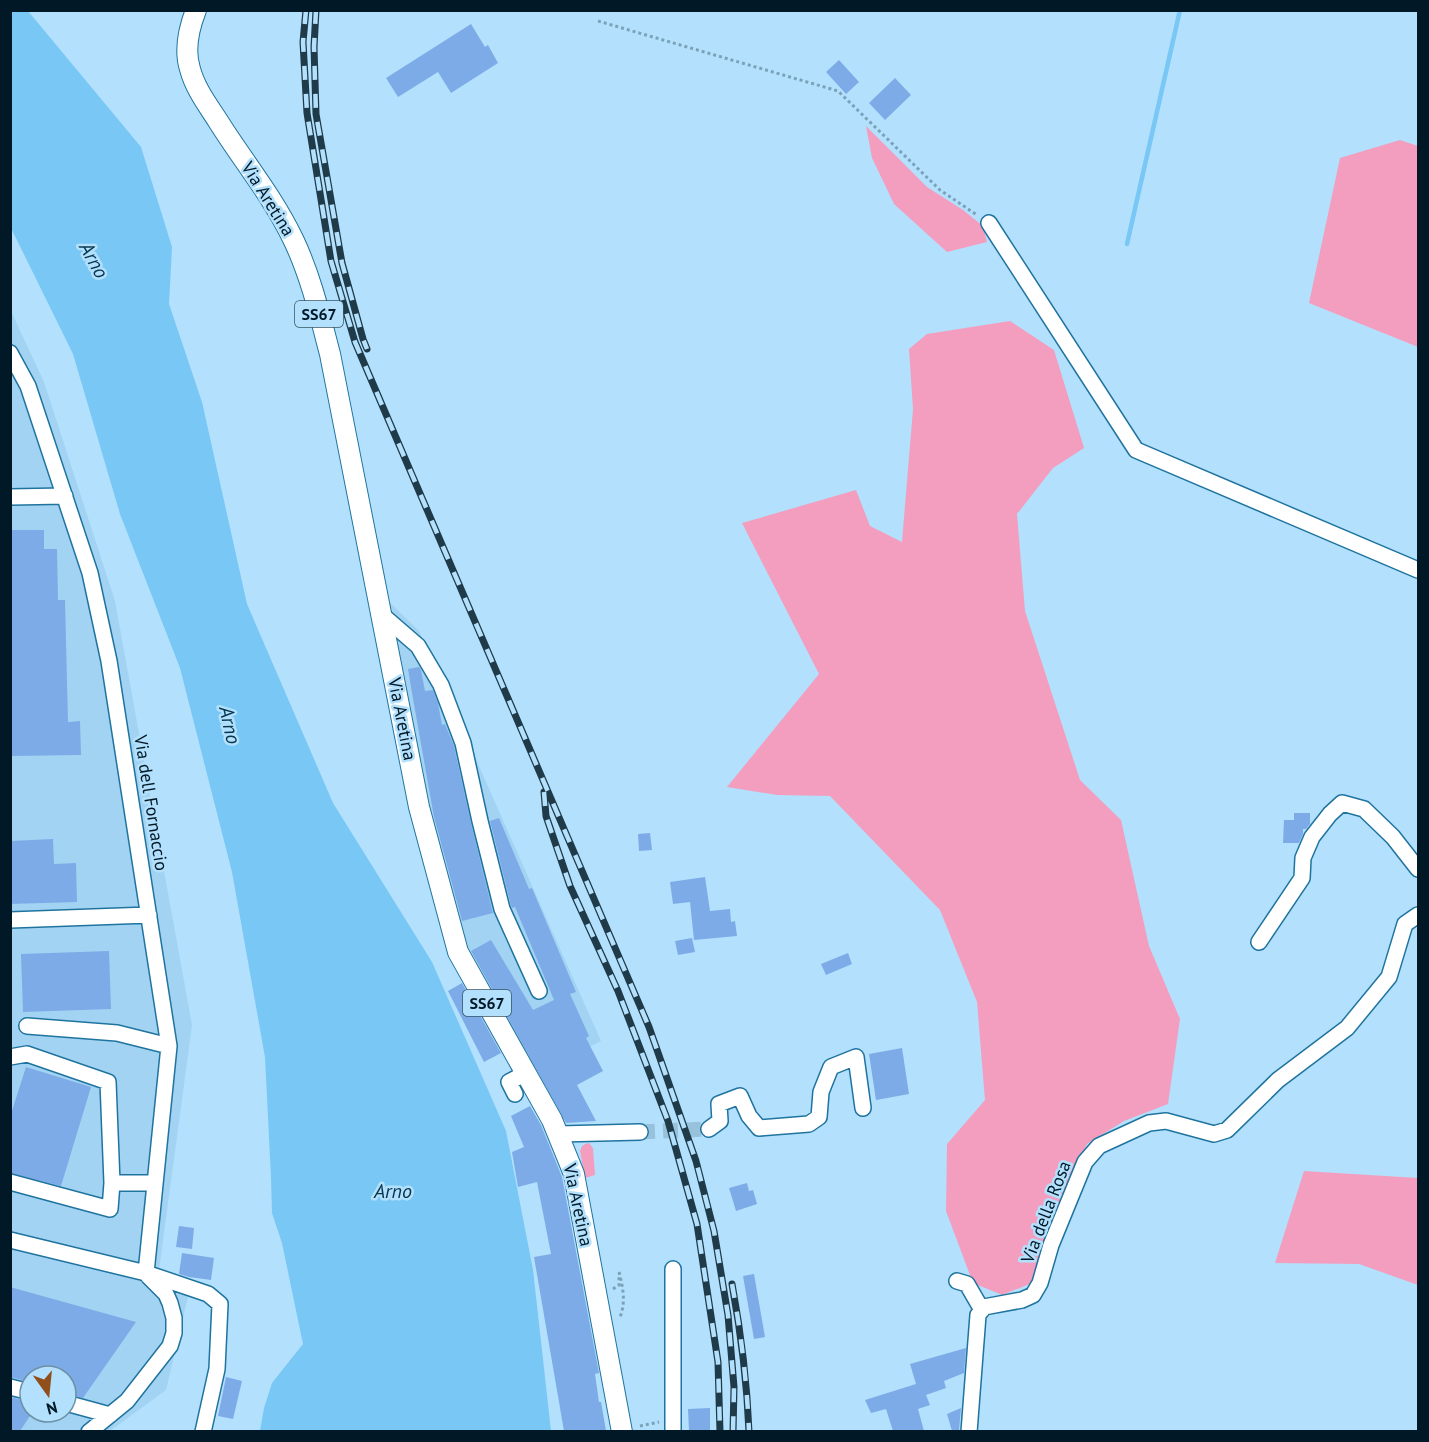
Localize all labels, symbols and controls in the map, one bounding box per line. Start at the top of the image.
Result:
street label: Via Aretina [236,156,300,240]
water label: Arno [73,236,115,283]
road number: SS67 [295,301,343,327]
street label: Via Aretina [383,675,422,762]
water label: Arno [213,703,247,746]
street label: Via dell Fornaccio [129,732,174,872]
road number: SS67 [463,990,511,1016]
street label: Via della Rosa [1015,1157,1076,1267]
street label: Via Aretina [558,1161,598,1248]
water label: Arno [373,1178,412,1204]
north arrow [18,1364,78,1424]
text: N [44,1397,60,1420]

